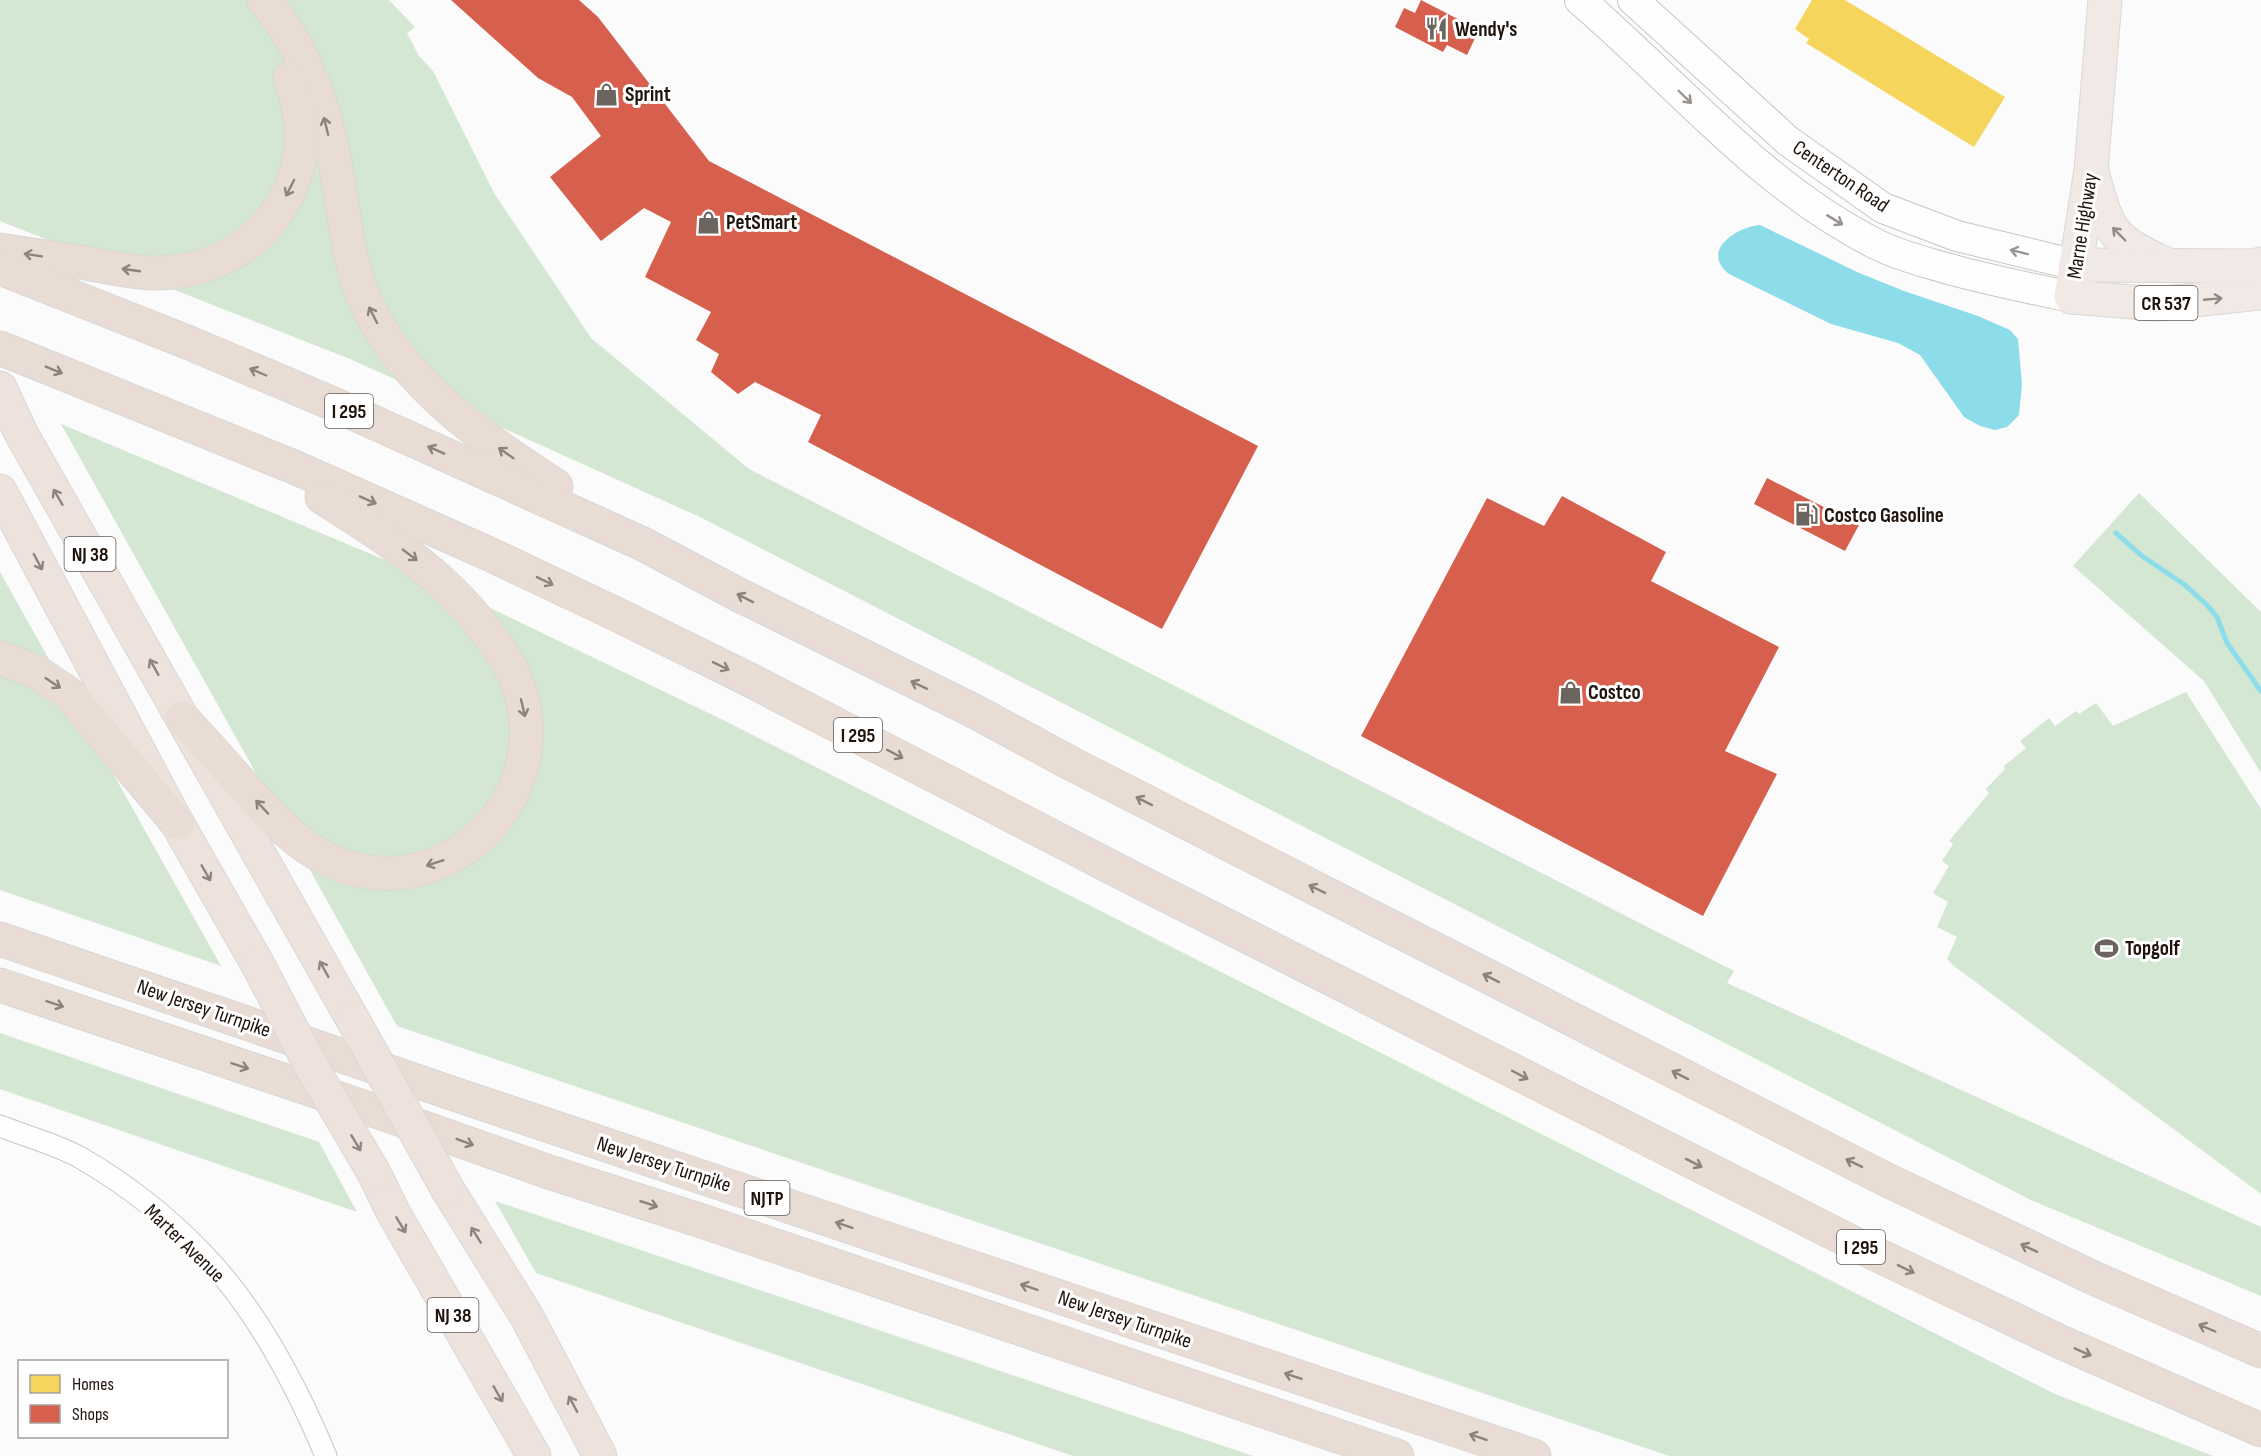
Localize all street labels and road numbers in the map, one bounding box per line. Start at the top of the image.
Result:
street label: Centerton Road [1788,135,1894,218]
street label: Marne Highway [2062,171,2103,281]
road number: CR 537 [2134,286,2198,320]
road number: I 295 [325,394,373,428]
road number: NJ 38 [64,537,116,571]
road number: I 295 [834,718,882,752]
street label: New Jersey Turnpike [134,974,274,1043]
street label: New Jersey Turnpike [594,1131,734,1198]
road number: NJTP [744,1181,789,1215]
street label: Marter Avenue [139,1199,230,1288]
road number: I 295 [1837,1230,1885,1264]
street label: New Jersey Turnpike [1055,1285,1195,1354]
road number: NJ 38 [428,1298,478,1332]

